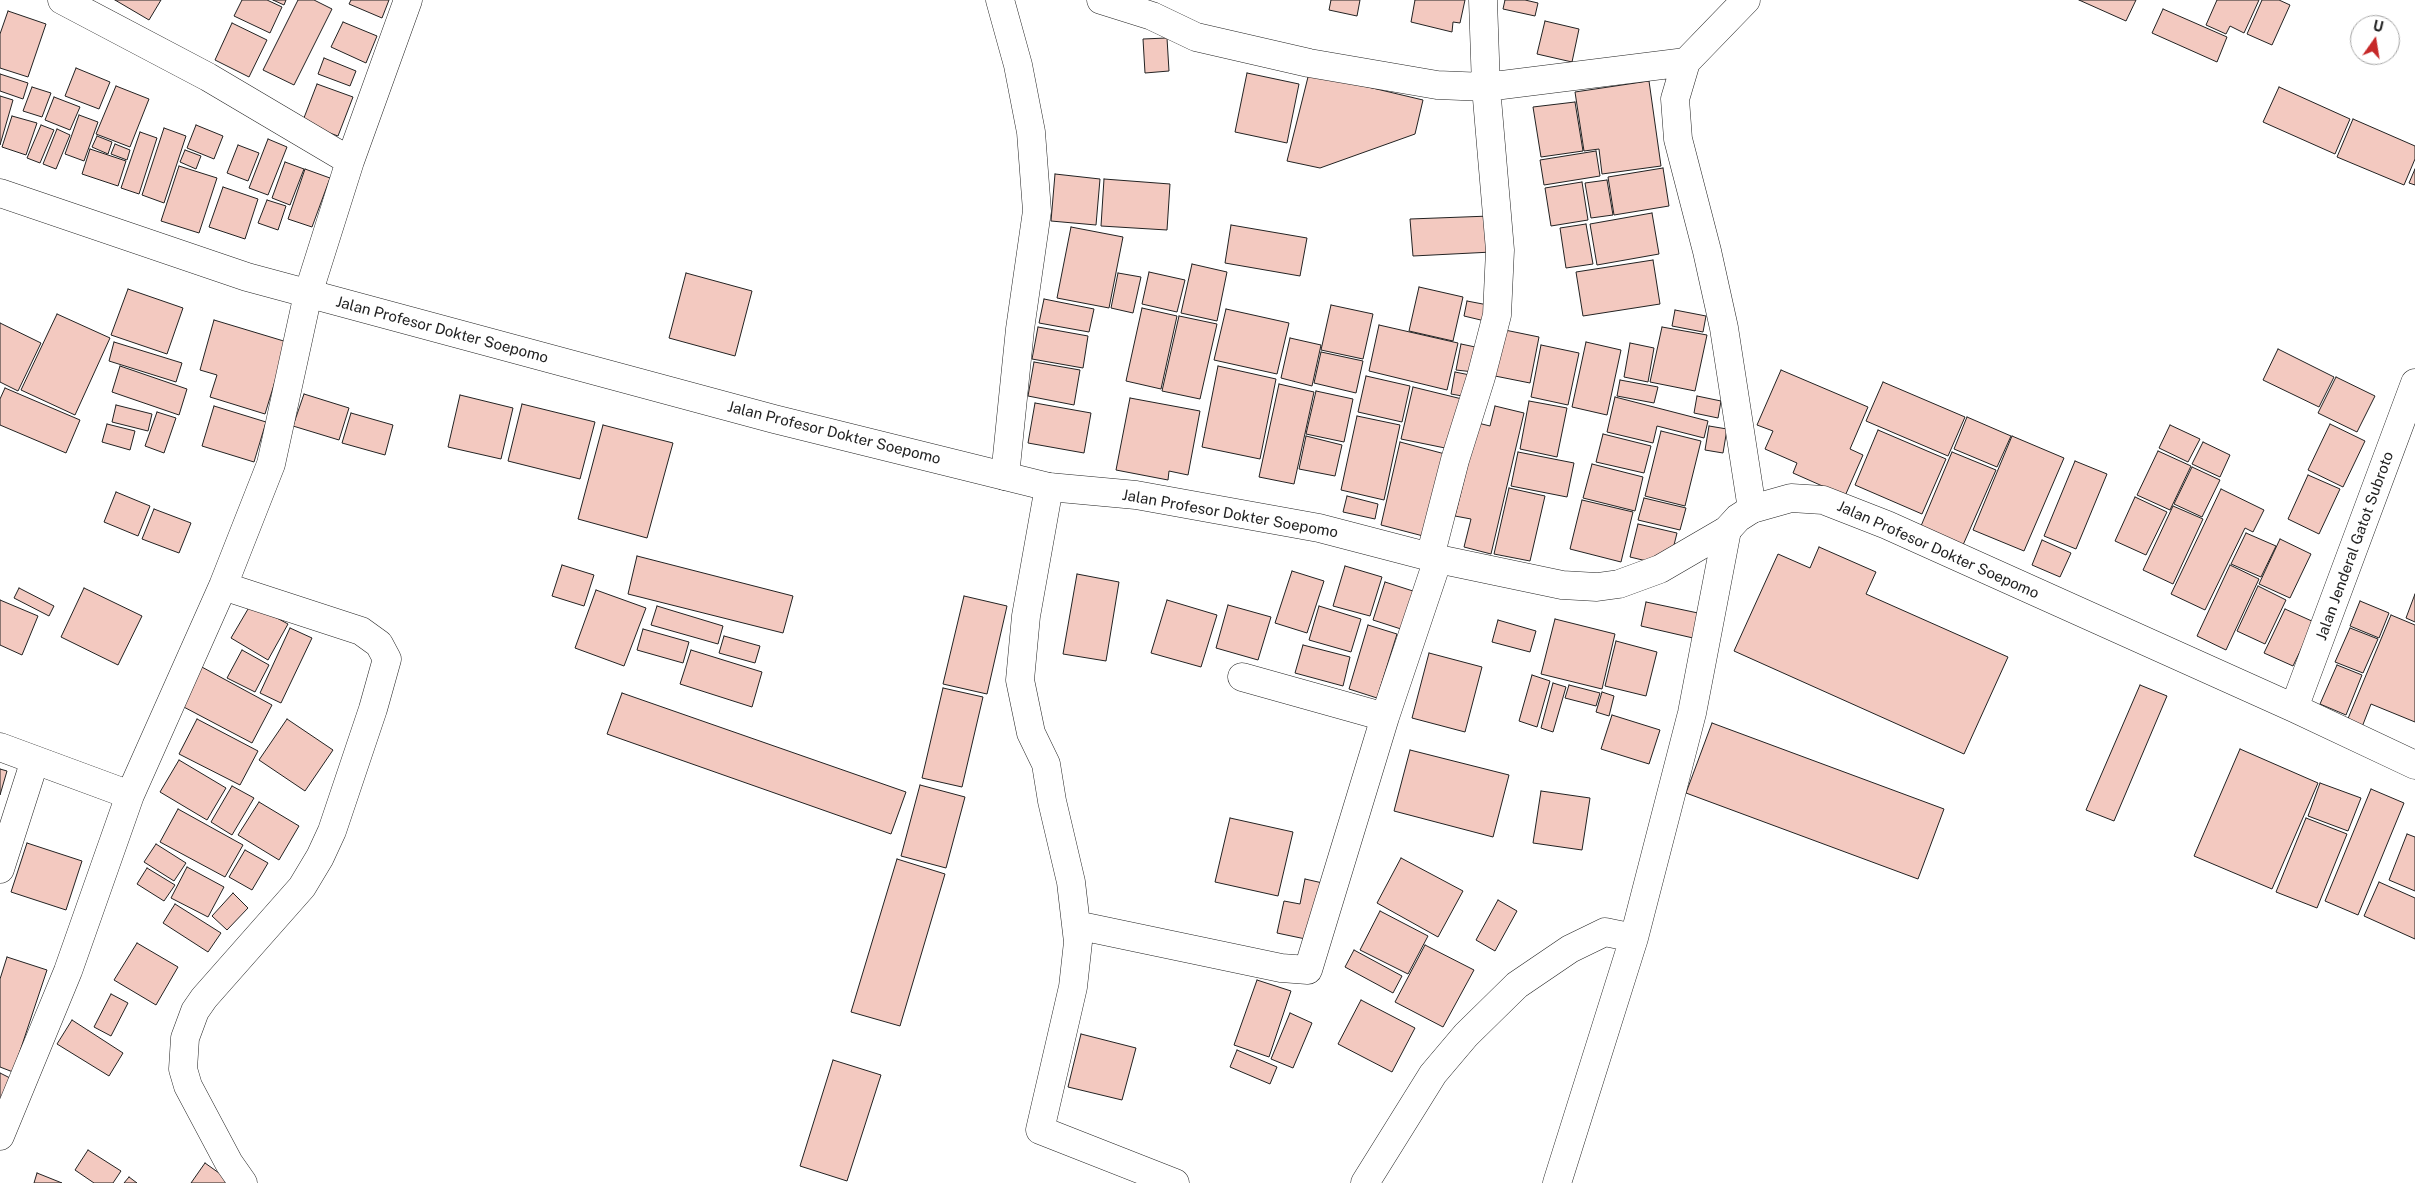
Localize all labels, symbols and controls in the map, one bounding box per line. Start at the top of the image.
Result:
north arrow [2350,15,2400,65]
text: U [2371,17,2385,35]
street label: Jalan Profesor Dokter Soepomo [334,293,550,367]
street label: Jalan Profesor Dokter Soepomo [725,398,943,468]
street label: Jalan Jenderal Gatot Subroto [2312,449,2398,643]
street label: Jalan Profesor Dokter Soepomo [1121,486,1339,542]
street label: Jalan Profesor Dokter Soepomo [1834,497,2042,603]

